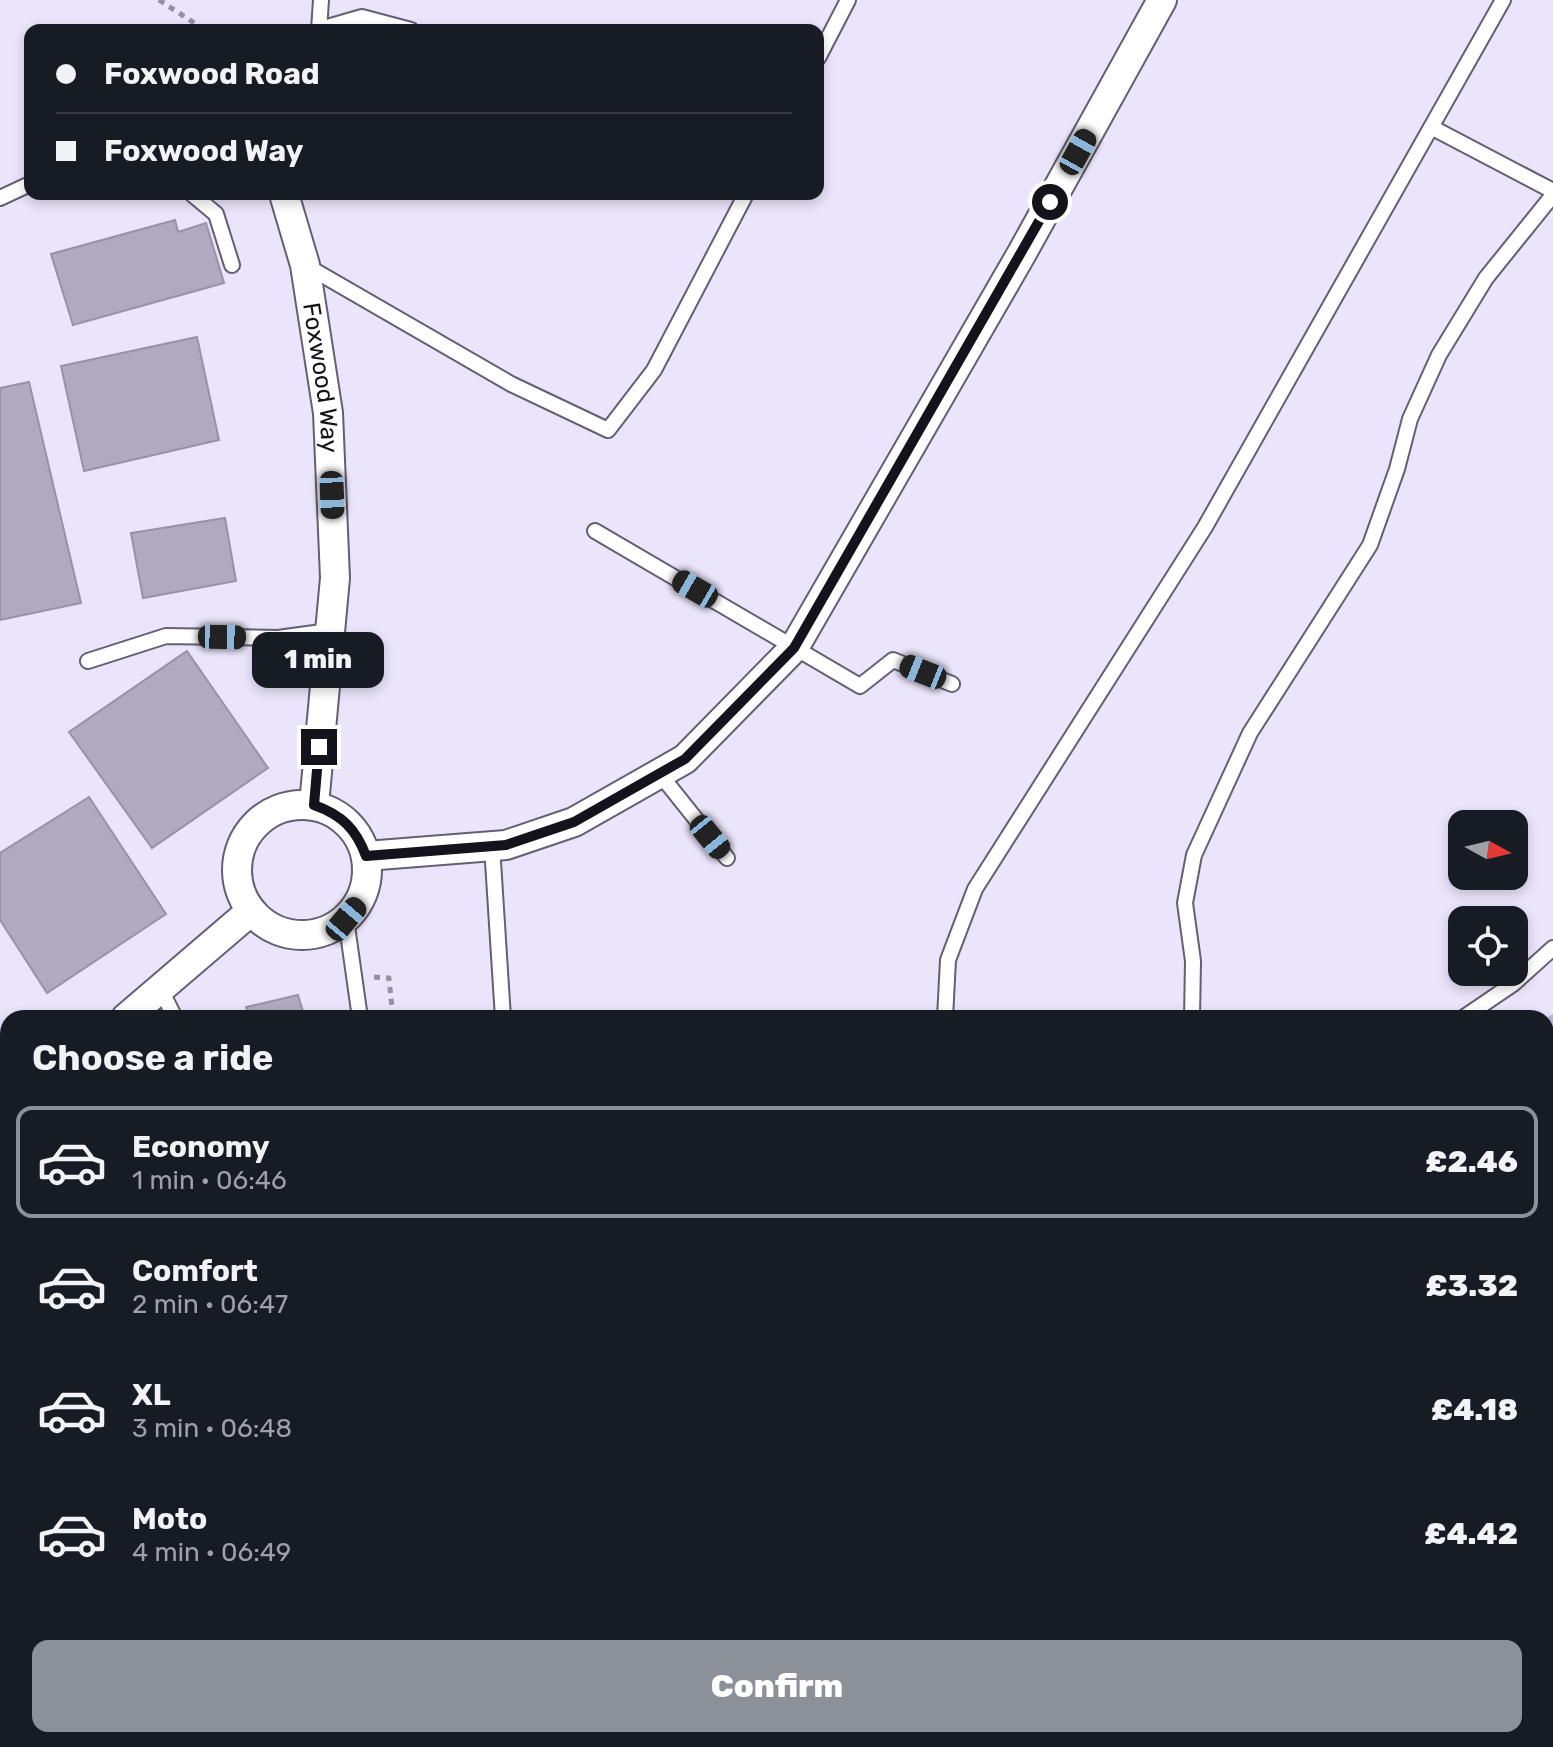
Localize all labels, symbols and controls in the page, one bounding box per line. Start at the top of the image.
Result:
text: Foxwood Road [104,56,320,92]
car [1056,125,1100,179]
text: Foxwood Way [104,133,304,169]
route start [1032,184,1068,220]
street label: Foxwood Way [297,301,344,453]
car [319,471,345,519]
car [668,567,722,611]
car [198,625,246,649]
callout: 1 min [253,631,385,687]
text: 1 min [284,644,352,675]
car [896,652,950,692]
route end [301,729,337,765]
north arrow [1448,810,1528,890]
map controls [1448,810,1528,986]
car [686,811,734,863]
car [321,893,371,945]
button: locate [1448,906,1528,986]
text: Choose a ride [32,1036,273,1079]
icon: car [36,1126,108,1198]
text: Economy [132,1129,270,1165]
text: £2.46 [1425,1144,1518,1180]
text: 1 min · 06:46 [132,1165,287,1196]
icon: car [36,1250,108,1322]
text: Comfort [132,1253,258,1289]
text: £3.32 [1426,1268,1518,1304]
text: 2 min · 06:47 [132,1289,288,1320]
icon: car [36,1374,108,1446]
text: XL [132,1377,171,1413]
text: £4.18 [1431,1392,1518,1428]
text: 3 min · 06:48 [132,1413,292,1444]
icon: car [36,1498,108,1570]
text: Moto [132,1501,207,1537]
text: £4.42 [1424,1516,1518,1552]
text: 4 min · 06:49 [132,1537,291,1568]
button: Confirm [32,1640,1522,1732]

